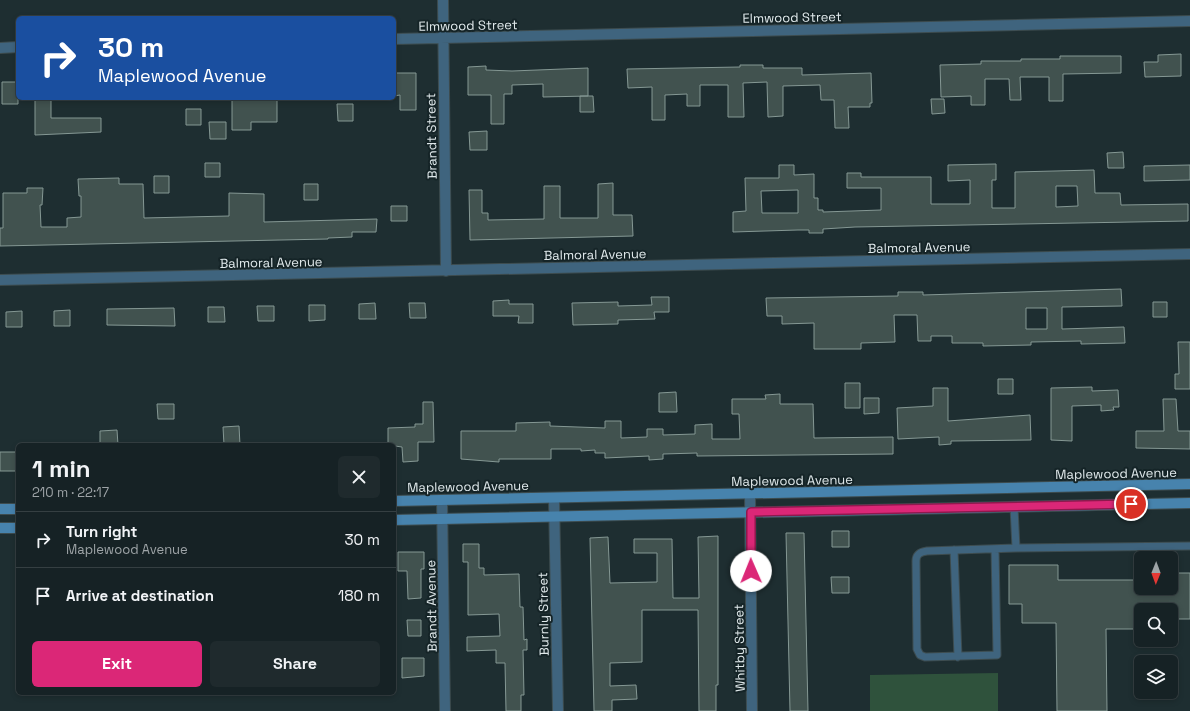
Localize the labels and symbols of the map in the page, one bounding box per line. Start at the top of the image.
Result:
street label: Elmwood Street [742,8,842,27]
street label: Elmwood Street [418,16,518,35]
street label: Brandt Street [422,93,441,179]
street label: Balmoral Avenue [867,238,971,257]
street label: Balmoral Avenue [543,245,647,264]
street label: Balmoral Avenue [219,253,323,272]
street label: Maplewood Avenue [1055,464,1177,483]
street label: Maplewood Avenue [731,471,853,490]
street label: Maplewood Avenue [407,477,529,496]
pin [1114,487,1148,521]
position arrow [730,550,772,592]
north arrow [1134,551,1178,595]
street label: Brandt Avenue [422,560,441,652]
street label: Burnly Street [534,572,553,656]
street label: Whitby Street [730,604,749,692]

